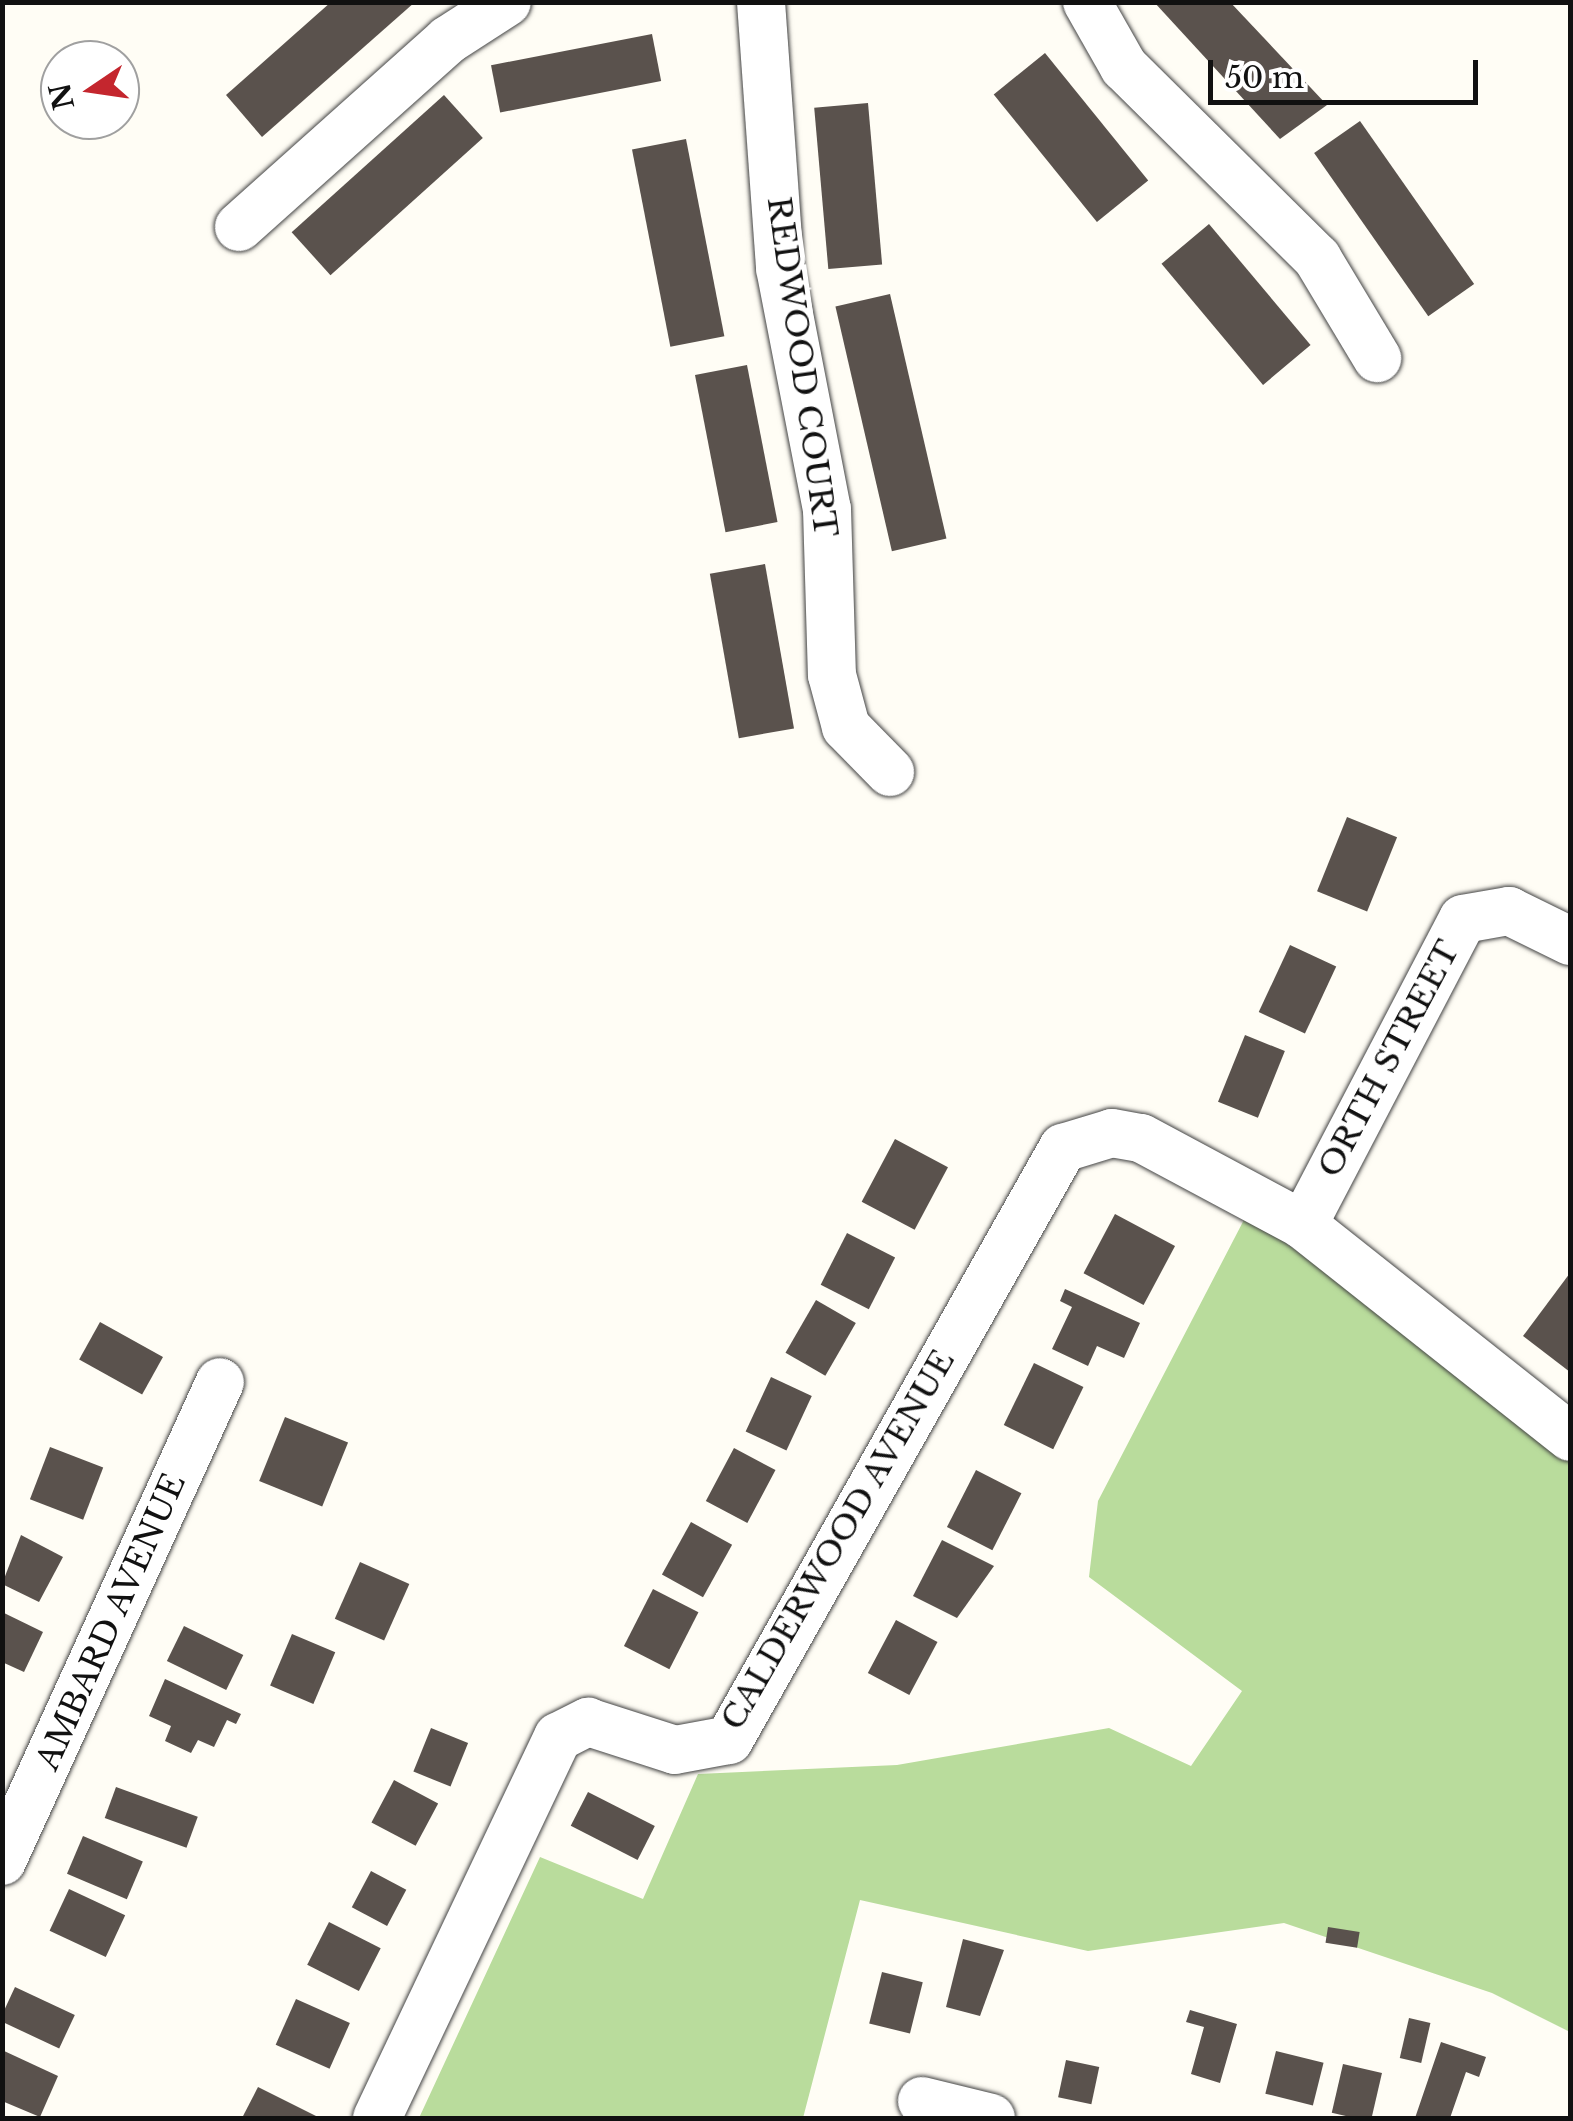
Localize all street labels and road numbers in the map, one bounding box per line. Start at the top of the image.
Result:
street label: REDWOOD COURT [759,194,845,540]
street label: ORTH STREET [1310,934,1468,1184]
street label: CALDERWOOD AVENUE [713,1343,963,1737]
street label: AMBARD AVENUE [28,1467,194,1777]

